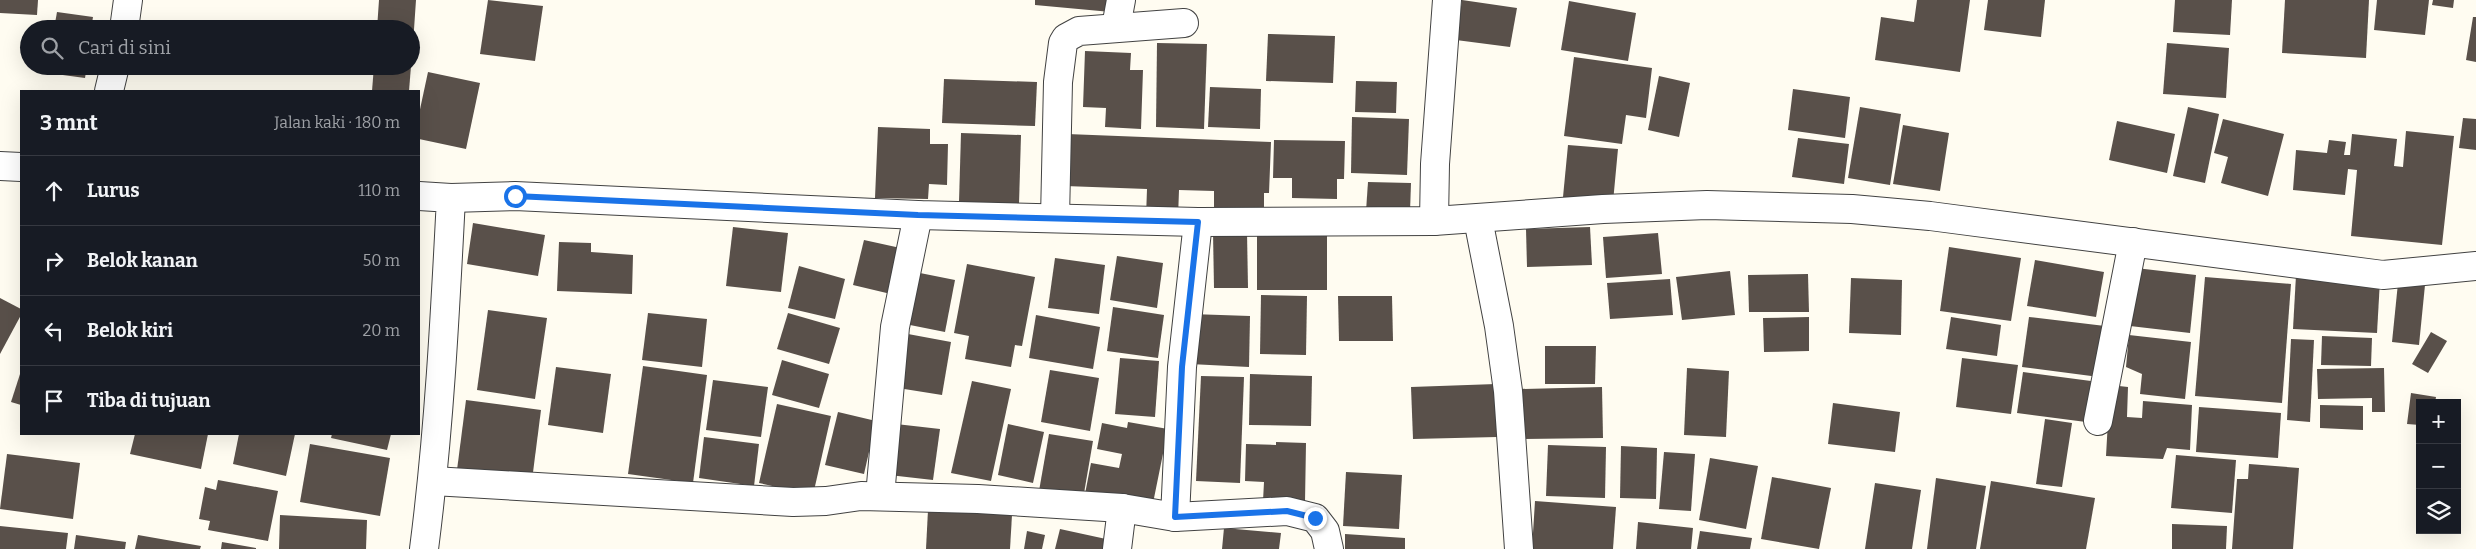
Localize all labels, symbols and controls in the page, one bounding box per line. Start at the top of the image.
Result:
search box [20,20,420,75]
icon: search [38,34,66,62]
text: Cari di sini [78,36,171,59]
text: 3 mnt [40,110,98,136]
text: Jalan kaki · 180 m [274,113,400,132]
icon: ahead [40,177,68,205]
text: Lurus [87,179,140,202]
text: 110 m [358,181,400,200]
route start [504,185,527,208]
icon: right [40,247,68,275]
text: Belok kanan [87,249,198,272]
text: 50 m [363,251,400,270]
icon: left [40,317,68,345]
text: Belok kiri [87,319,173,342]
text: 20 m [363,321,400,340]
icon: arrive [40,387,68,415]
text: Tiba di tujuan [87,389,211,412]
map controls [2416,399,2461,534]
button: + [2416,399,2461,444]
button: − [2416,444,2461,489]
button: layers [2416,489,2461,534]
route end [1304,507,1327,530]

